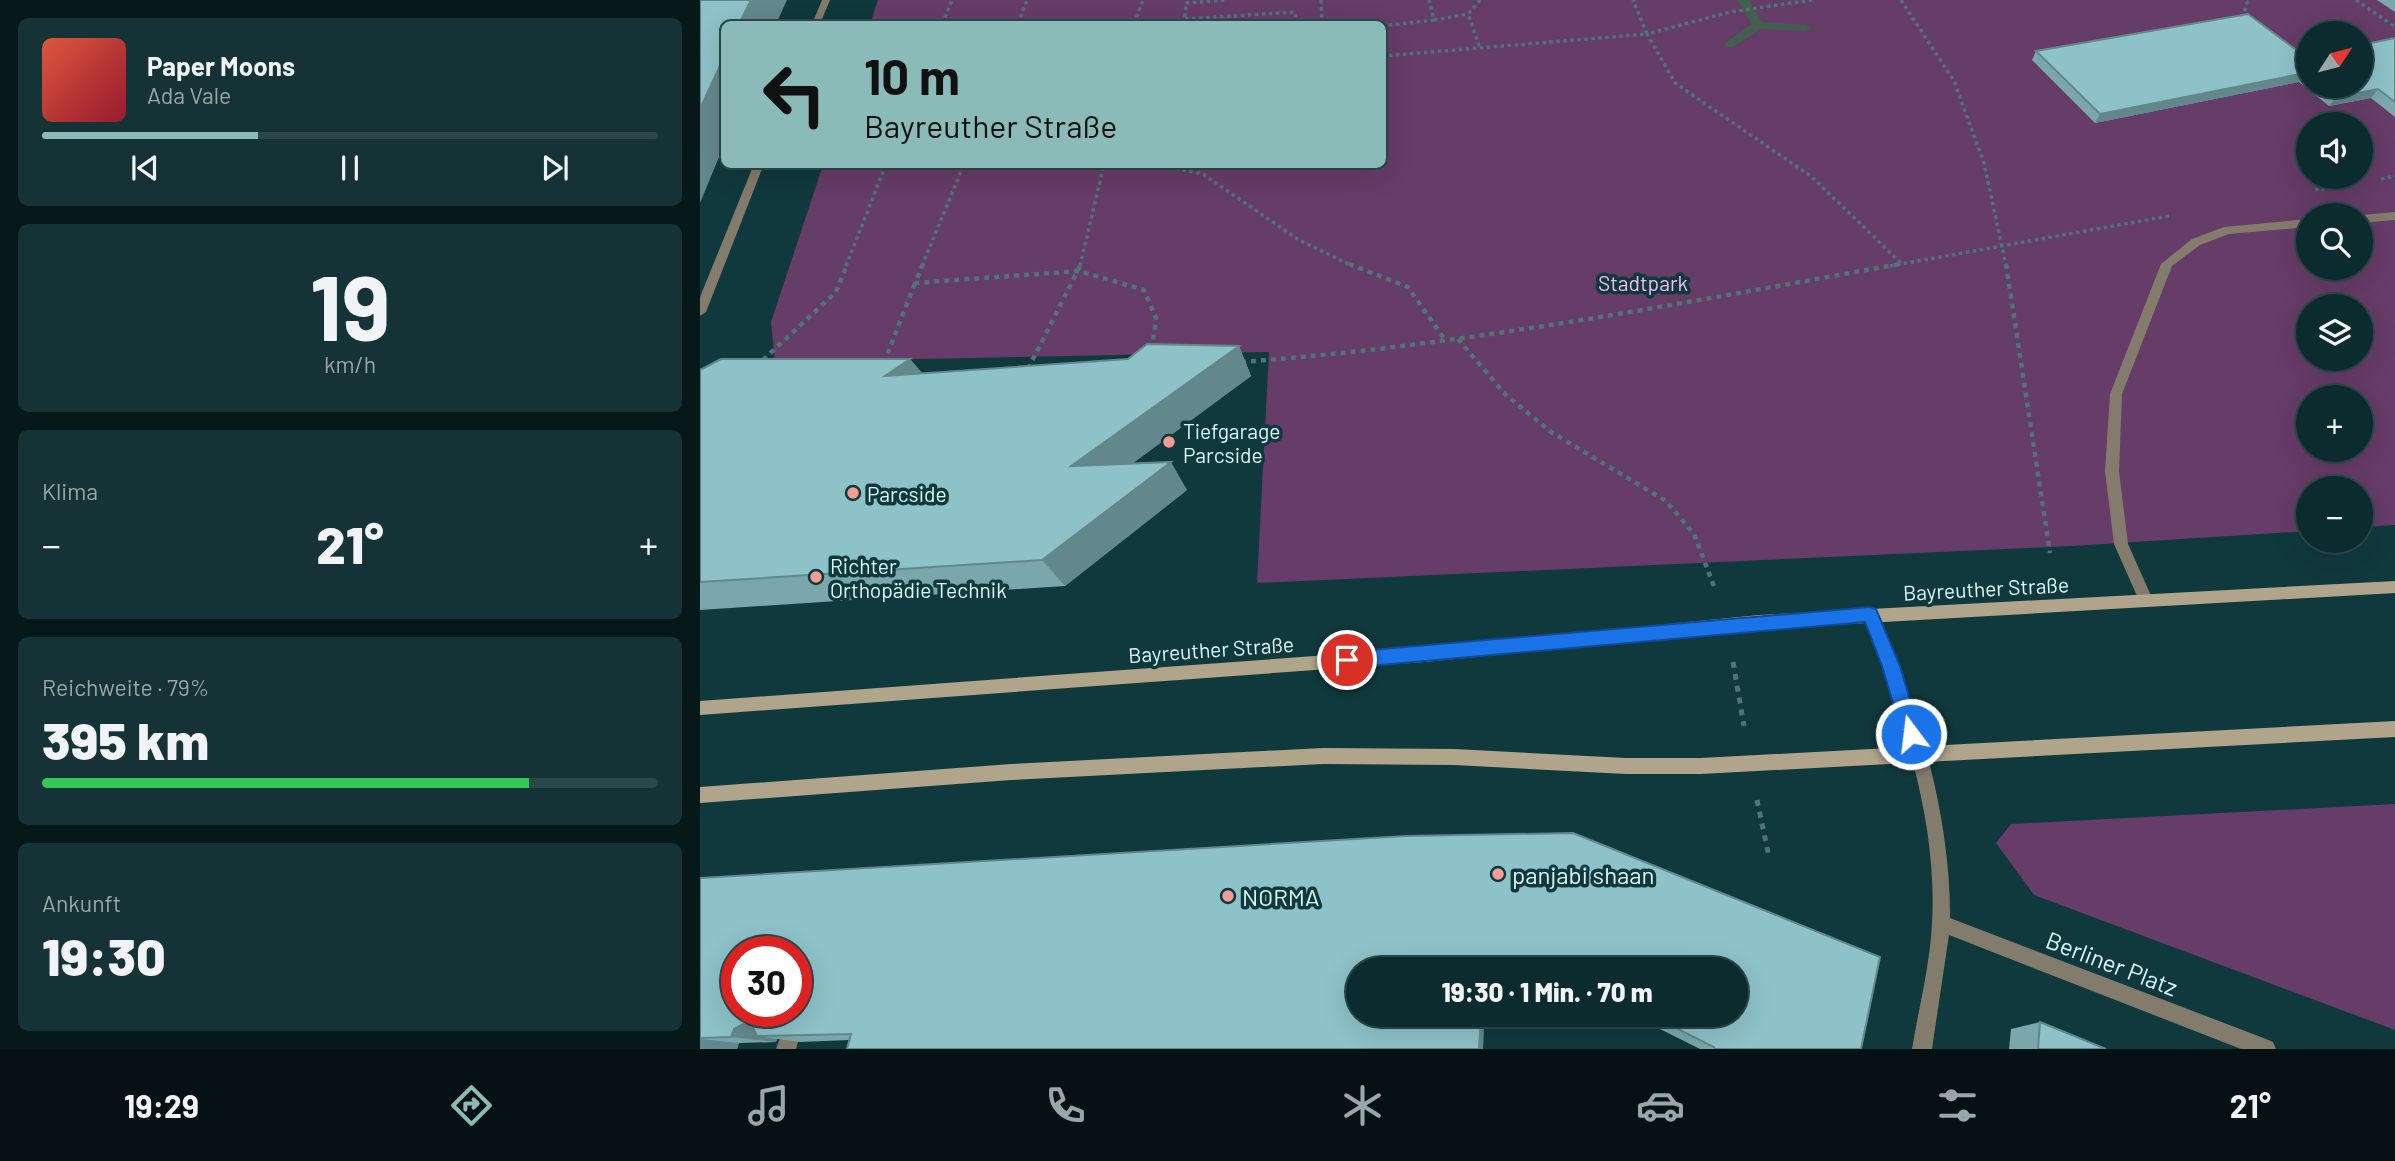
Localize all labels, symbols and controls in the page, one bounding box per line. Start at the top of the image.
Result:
north arrow [2296,21,2373,98]
map controls [2296,21,2373,553]
text: 10 m [864,46,960,105]
icon: left [749,49,840,140]
text: Paper Moons [147,50,295,81]
text: Ada Vale [147,81,231,109]
text: Bayreuther Straße [864,106,1117,144]
button: sound [2296,112,2373,189]
icon: previous [126,149,164,187]
icon: pause [331,149,369,187]
icon: next [536,149,574,187]
button: search [2296,203,2373,280]
text: 19 [310,250,390,359]
park label: Stadtpark [1598,270,1688,295]
button: layers [2296,294,2373,371]
text: km/h [324,350,376,378]
button: + [2296,385,2373,462]
place label: Tiefgarage Parcside [1183,418,1280,467]
marker: Tiefgarage Parcside [1161,434,1177,450]
button: − [2296,476,2373,553]
text: Klima [42,477,98,505]
place label: Parcside [867,481,947,506]
marker: Parcside [845,485,861,501]
text: 21° [316,512,384,574]
text: − [42,521,61,567]
text: + [639,521,658,567]
place label: Richter Orthopädie Technik [830,553,1007,602]
marker: Richter Orthopädie Technik [808,569,824,585]
street label: Bayreuther Straße [1902,571,2070,605]
pin [1317,630,1377,690]
street label: Bayreuther Straße [1127,631,1295,667]
icon: arrive [1328,641,1366,679]
text: Reichweite · 79% [42,673,209,701]
position arrow [1874,697,1948,771]
text: 395 km [42,708,209,770]
place label: panjabi shaan [1512,860,1655,889]
marker: panjabi shaan [1490,866,1506,882]
place label: NORMA [1242,882,1320,911]
marker: NORMA [1220,888,1236,904]
text: Ankunft [42,889,121,917]
text: 19:30 [42,924,166,986]
street label: Berliner Platz [2042,925,2182,1001]
speed limit sign: 30 [721,936,812,1027]
text: 19:30 · 1 Min. · 70 m [1441,976,1653,1007]
icon: directions [447,1081,496,1130]
icon: music [744,1081,793,1130]
icon: phone [1041,1081,1090,1130]
icon: climate [1338,1081,1387,1130]
icon: car [1636,1081,1685,1130]
icon: filters [1933,1081,1982,1130]
text: 19:29 [124,1086,199,1124]
text: 21° [2230,1086,2271,1124]

